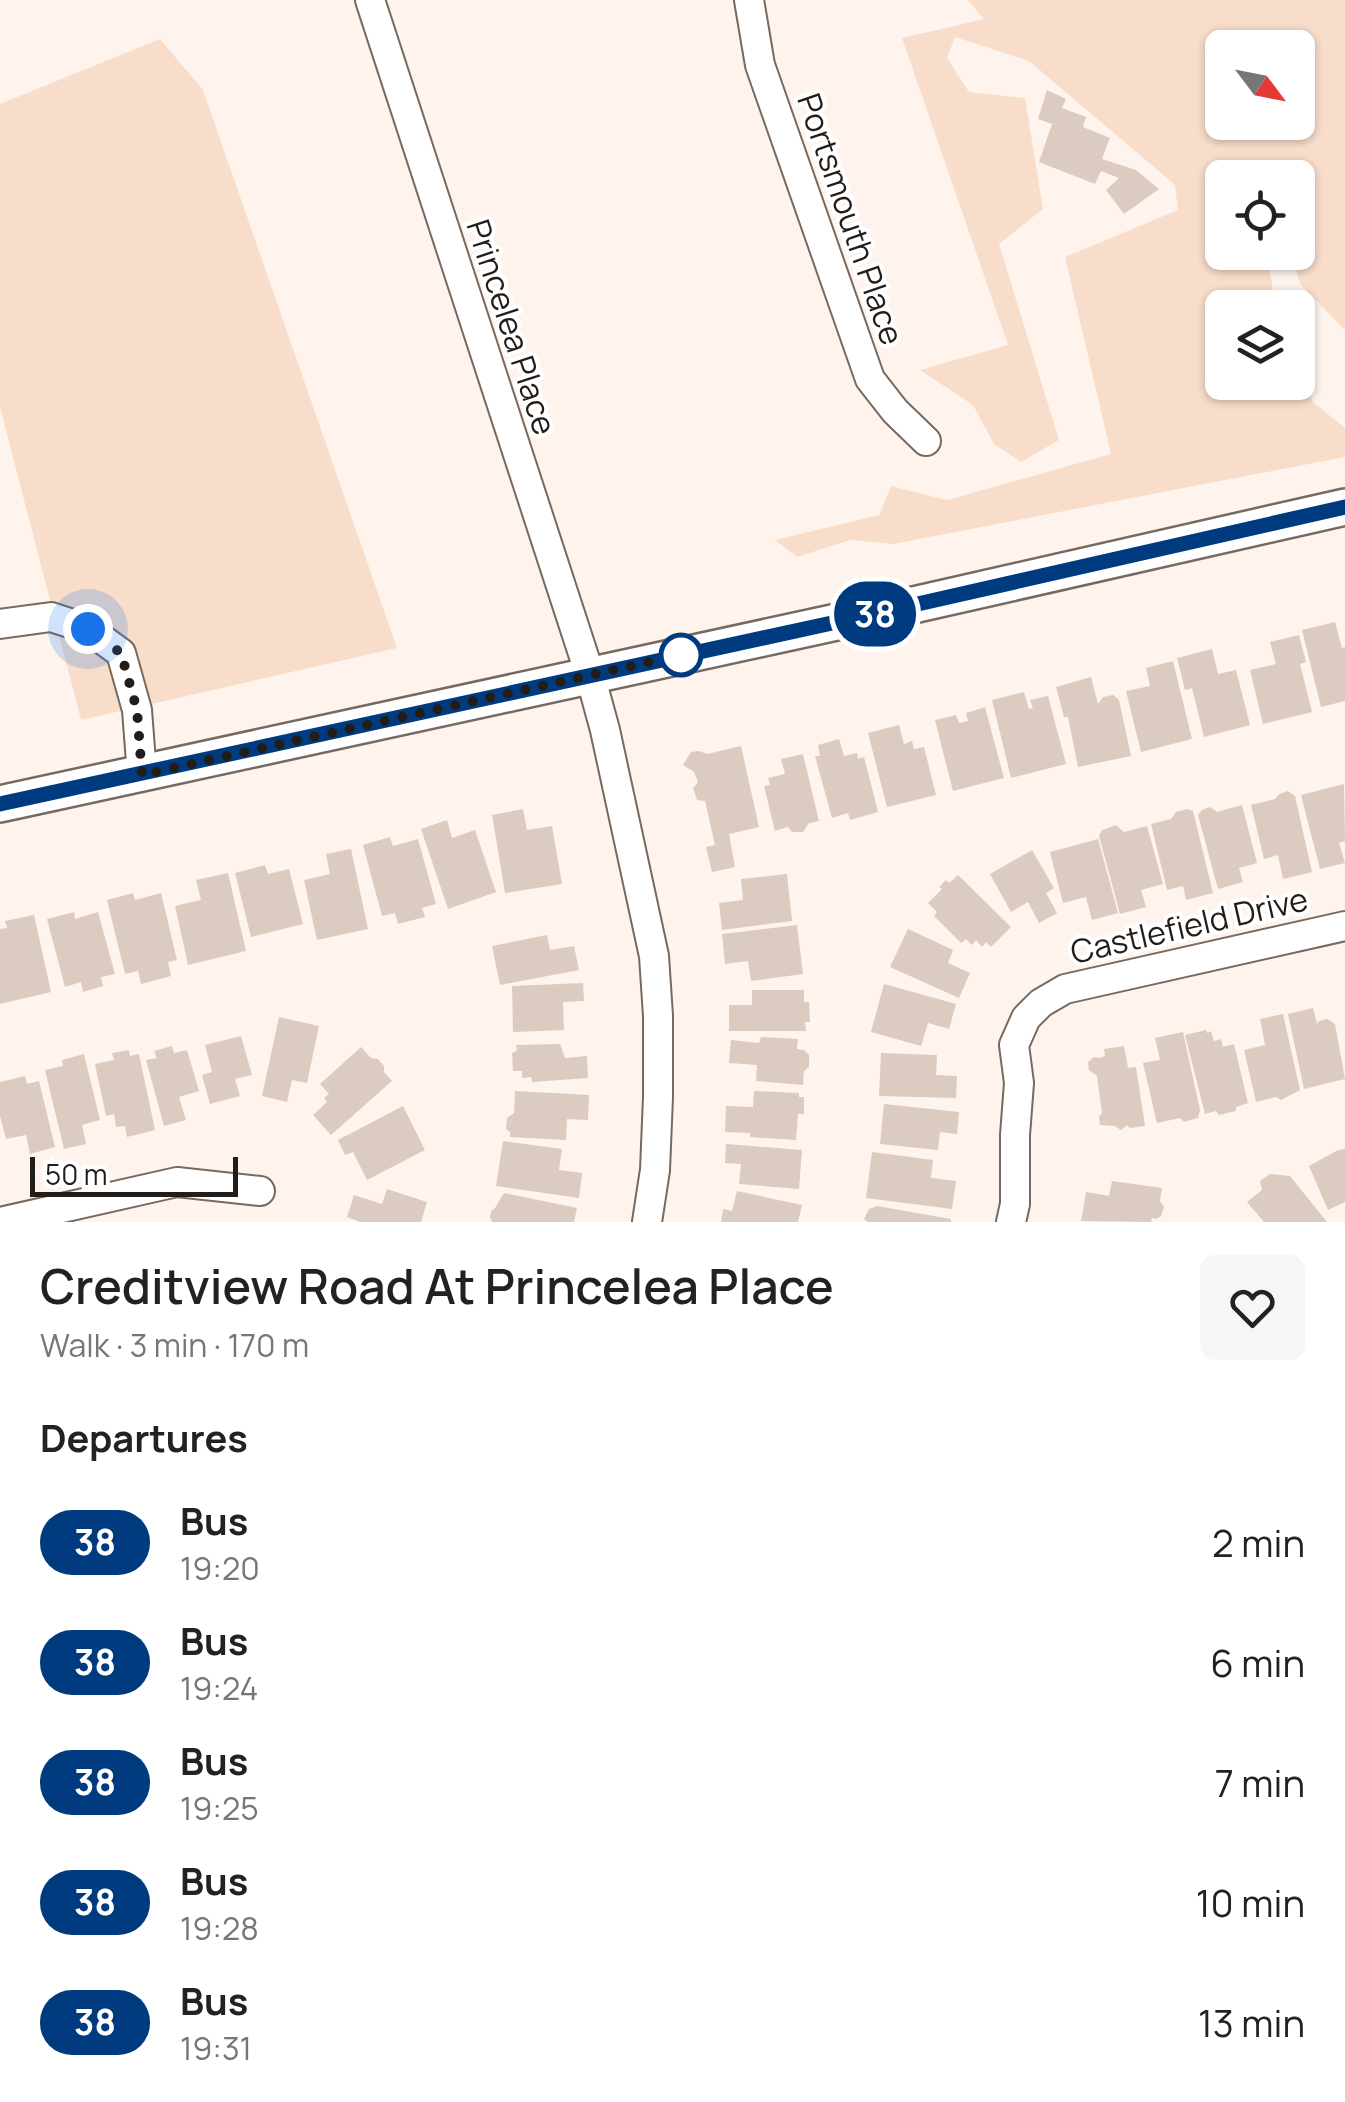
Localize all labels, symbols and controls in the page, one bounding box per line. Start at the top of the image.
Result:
north arrow [1205,30,1315,140]
map controls [1205,30,1315,400]
street label: Portsmouth Place [787,87,915,351]
button: locate [1205,160,1315,270]
street label: Princelea Place [457,214,567,440]
button: layers [1205,290,1315,400]
line badge: 38 [830,582,920,646]
text: 38 [854,590,896,638]
your location [63,604,113,654]
unlabelled marker [660,634,702,676]
street label: Castlefield Drive [1066,876,1312,974]
scale bar [30,1152,238,1196]
text: 50 m [45,1155,108,1193]
text: Creditview Road At Princelea Place [40,1253,834,1318]
button: heart [1200,1255,1305,1360]
text: Walk · 3 min · 170 m [40,1323,309,1367]
text: Departures [40,1411,248,1463]
text: Bus [180,1494,248,1546]
text: 2 min [1212,1516,1305,1568]
text: 38 [74,1518,116,1566]
text: 19:20 [180,1546,260,1590]
text: Bus [180,1614,248,1666]
text: 6 min [1210,1636,1305,1688]
text: 38 [74,1638,116,1686]
text: 19:24 [180,1666,258,1710]
text: Bus [180,1734,248,1786]
text: 7 min [1215,1756,1305,1808]
text: 38 [74,1758,116,1806]
text: 19:25 [180,1786,259,1830]
text: Bus [180,1854,248,1906]
text: 10 min [1196,1876,1305,1928]
text: 38 [74,1878,116,1926]
text: 19:28 [180,1906,259,1950]
text: Bus [180,1974,248,2026]
text: 13 min [1198,1996,1305,2048]
text: 38 [74,1998,116,2046]
text: 19:31 [180,2026,252,2070]

